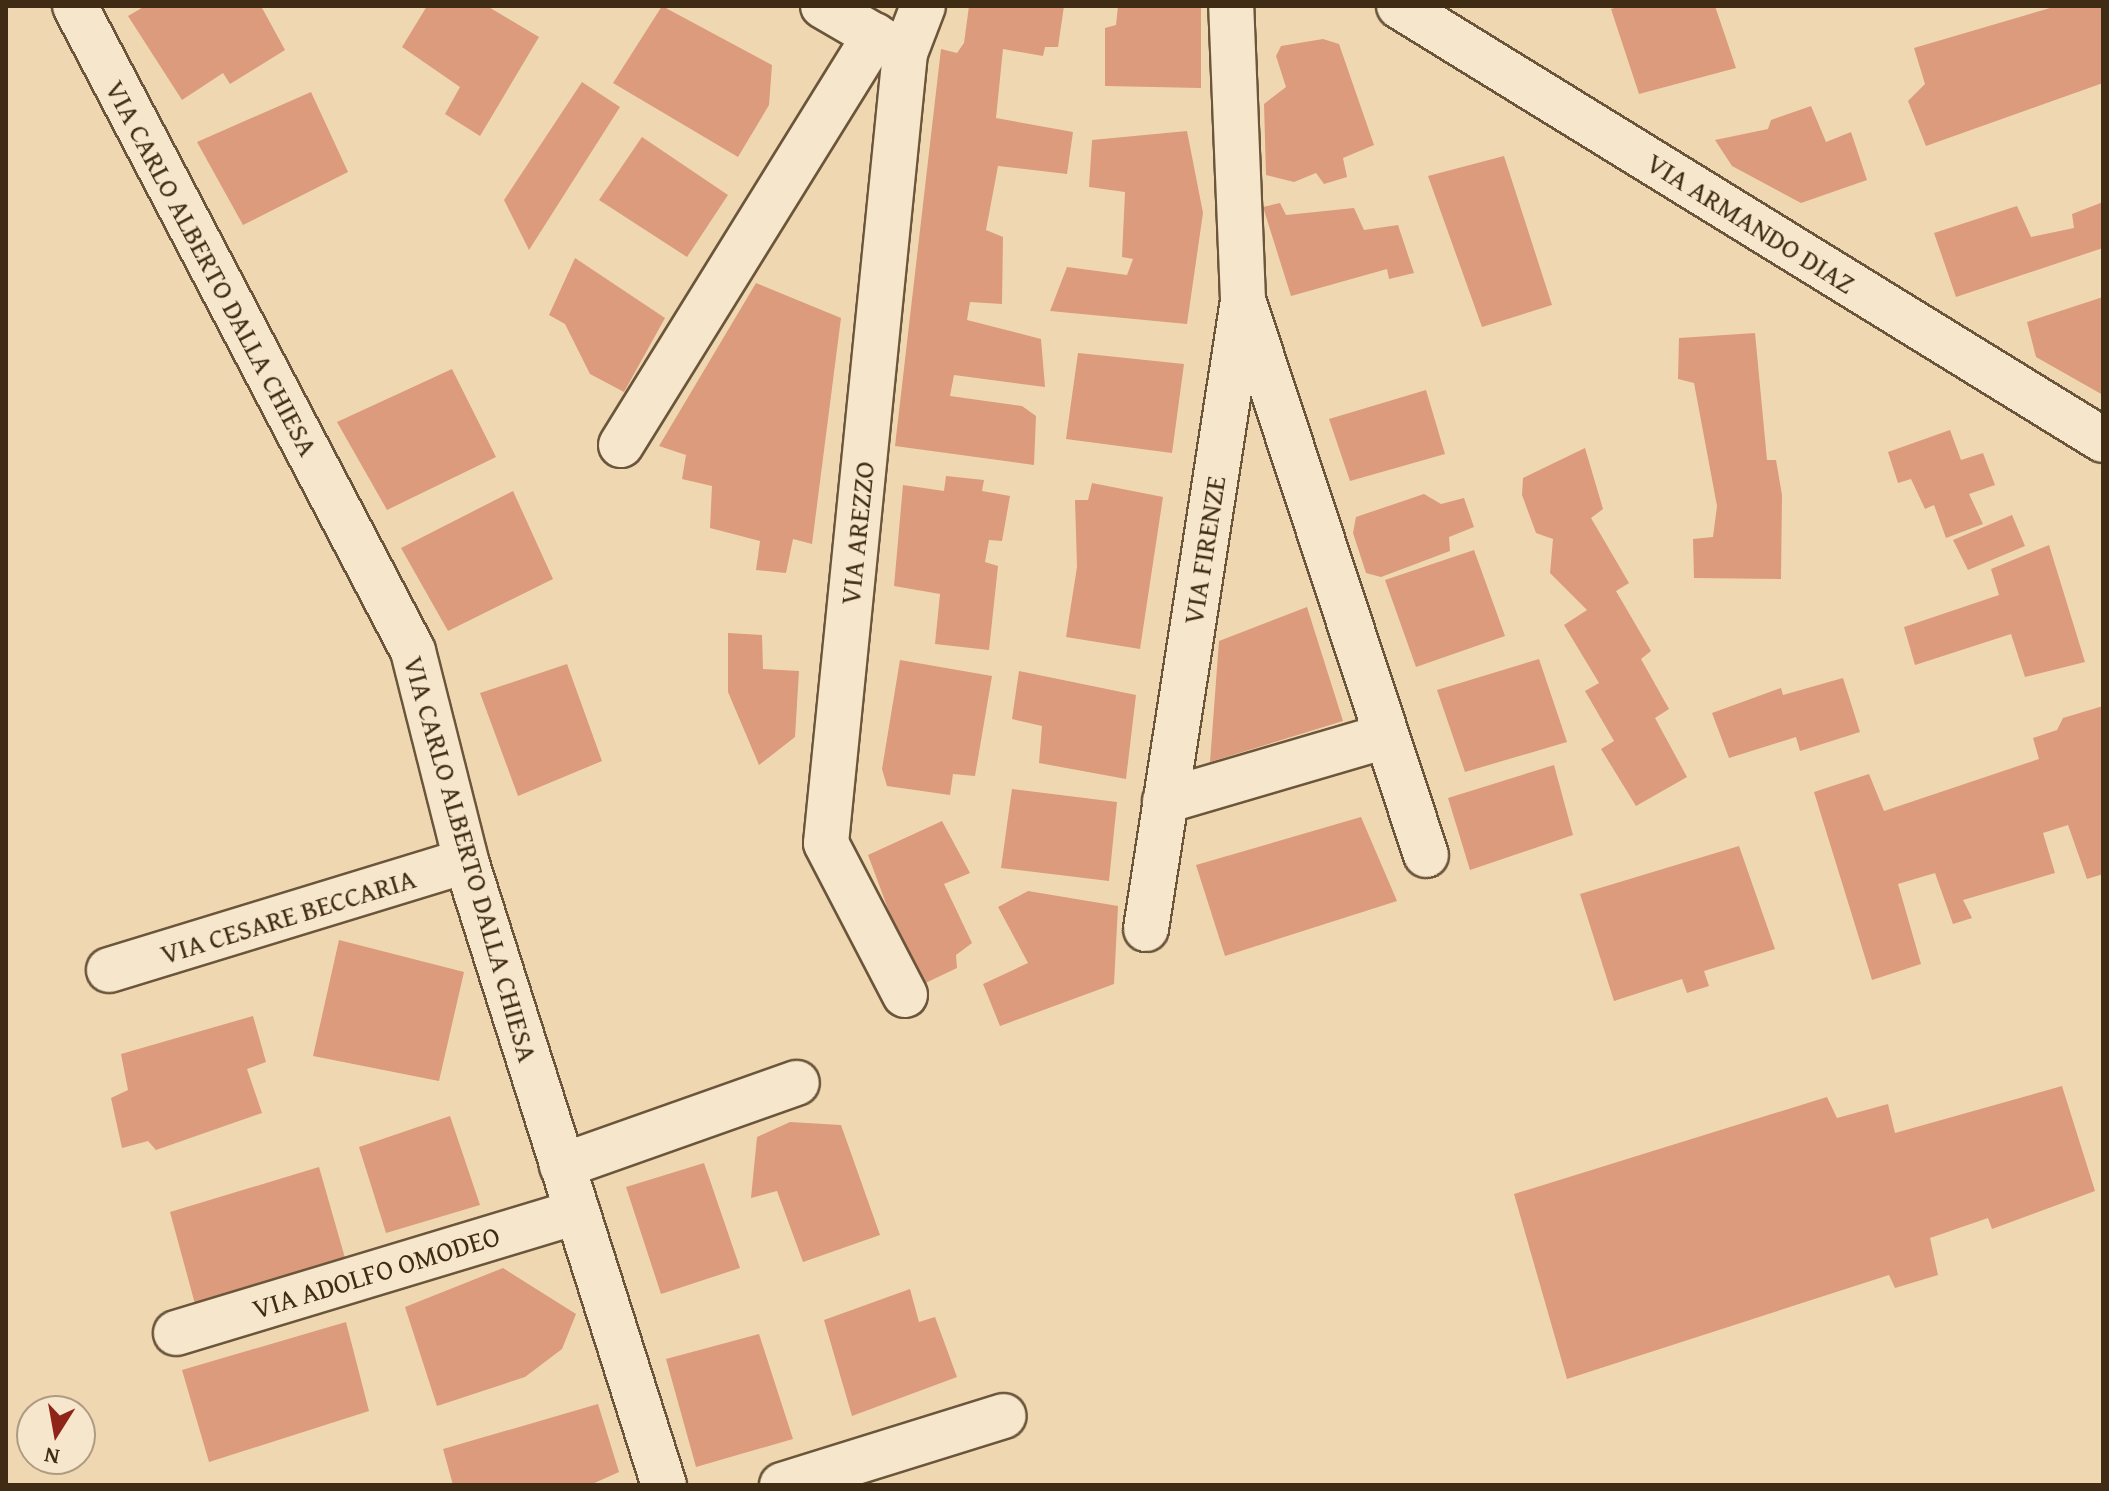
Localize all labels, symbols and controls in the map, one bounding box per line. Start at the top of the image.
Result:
street label: VIA CARLO ALBERTO DALLA CHIESA [98,75,326,461]
street label: VIA ARMANDO DIAZ [1641,145,1861,301]
street label: VIA AREZZO [833,460,881,606]
street label: VIA FIRENZE [1176,473,1232,627]
street label: VIA CARLO ALBERTO DALLA CHIESA [397,652,545,1066]
street label: VIA CESARE BECCARIA [156,861,420,971]
street label: VIA ADOLFO OMODEO [248,1218,504,1326]
north arrow [16,1395,96,1475]
text: N [42,1439,62,1474]

